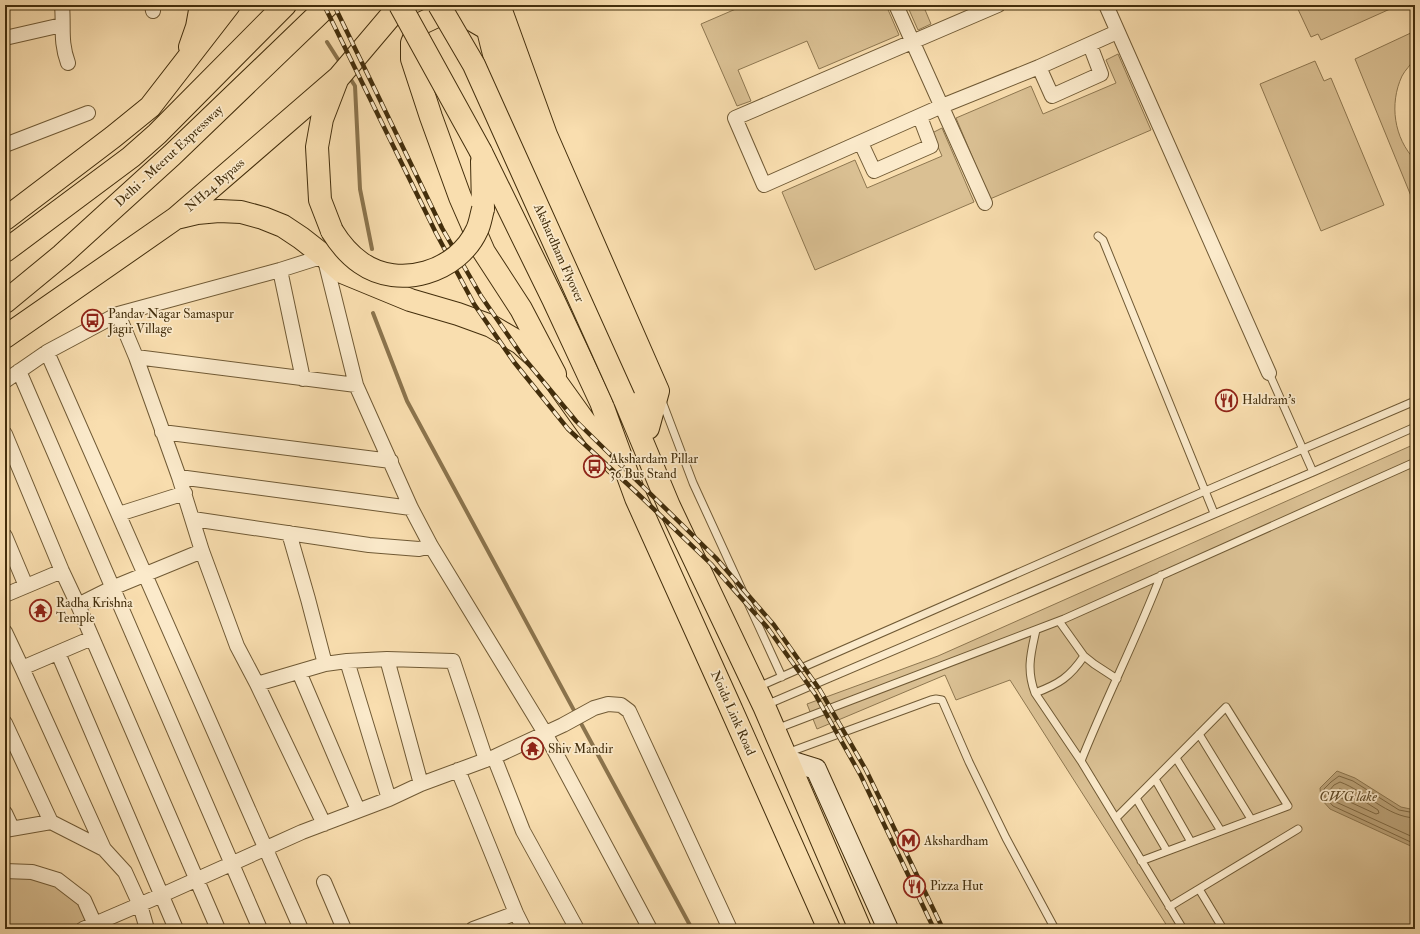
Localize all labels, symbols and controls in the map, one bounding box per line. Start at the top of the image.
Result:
street label: Delhi - Meerut Expressway [112,102,227,211]
street label: NH24 Bypass [182,154,249,216]
street label: Akshardham Flyover [529,200,588,305]
place label: Pandav Nagar Samaspur Jagir Village [107,306,234,337]
bus stop icon: Pandav Nagar Samaspur Jagir Village [79,308,105,334]
restaurant icon: Haldram’s [1214,387,1240,413]
place label: Haldram’s [1242,392,1296,408]
place label: Akshardam Pillar 36 Bus Stand [609,451,698,482]
bus stop icon: Akshardam Pillar 36 Bus Stand [582,453,608,479]
place label: Radha Krishna Temple [56,595,133,627]
temple icon: Radha Krishna Temple [27,597,53,623]
street label: Noida Link Road [707,668,759,758]
temple icon: Shiv Mandir [519,736,545,762]
place label: Shiv Mandir [548,741,613,757]
water label: CWG lake [1319,788,1377,805]
metro station icon: Akshardham [896,828,922,854]
place label: Akshardham [923,833,988,849]
restaurant icon: Pizza Hut [902,873,928,899]
place label: Pizza Hut [930,878,983,894]

